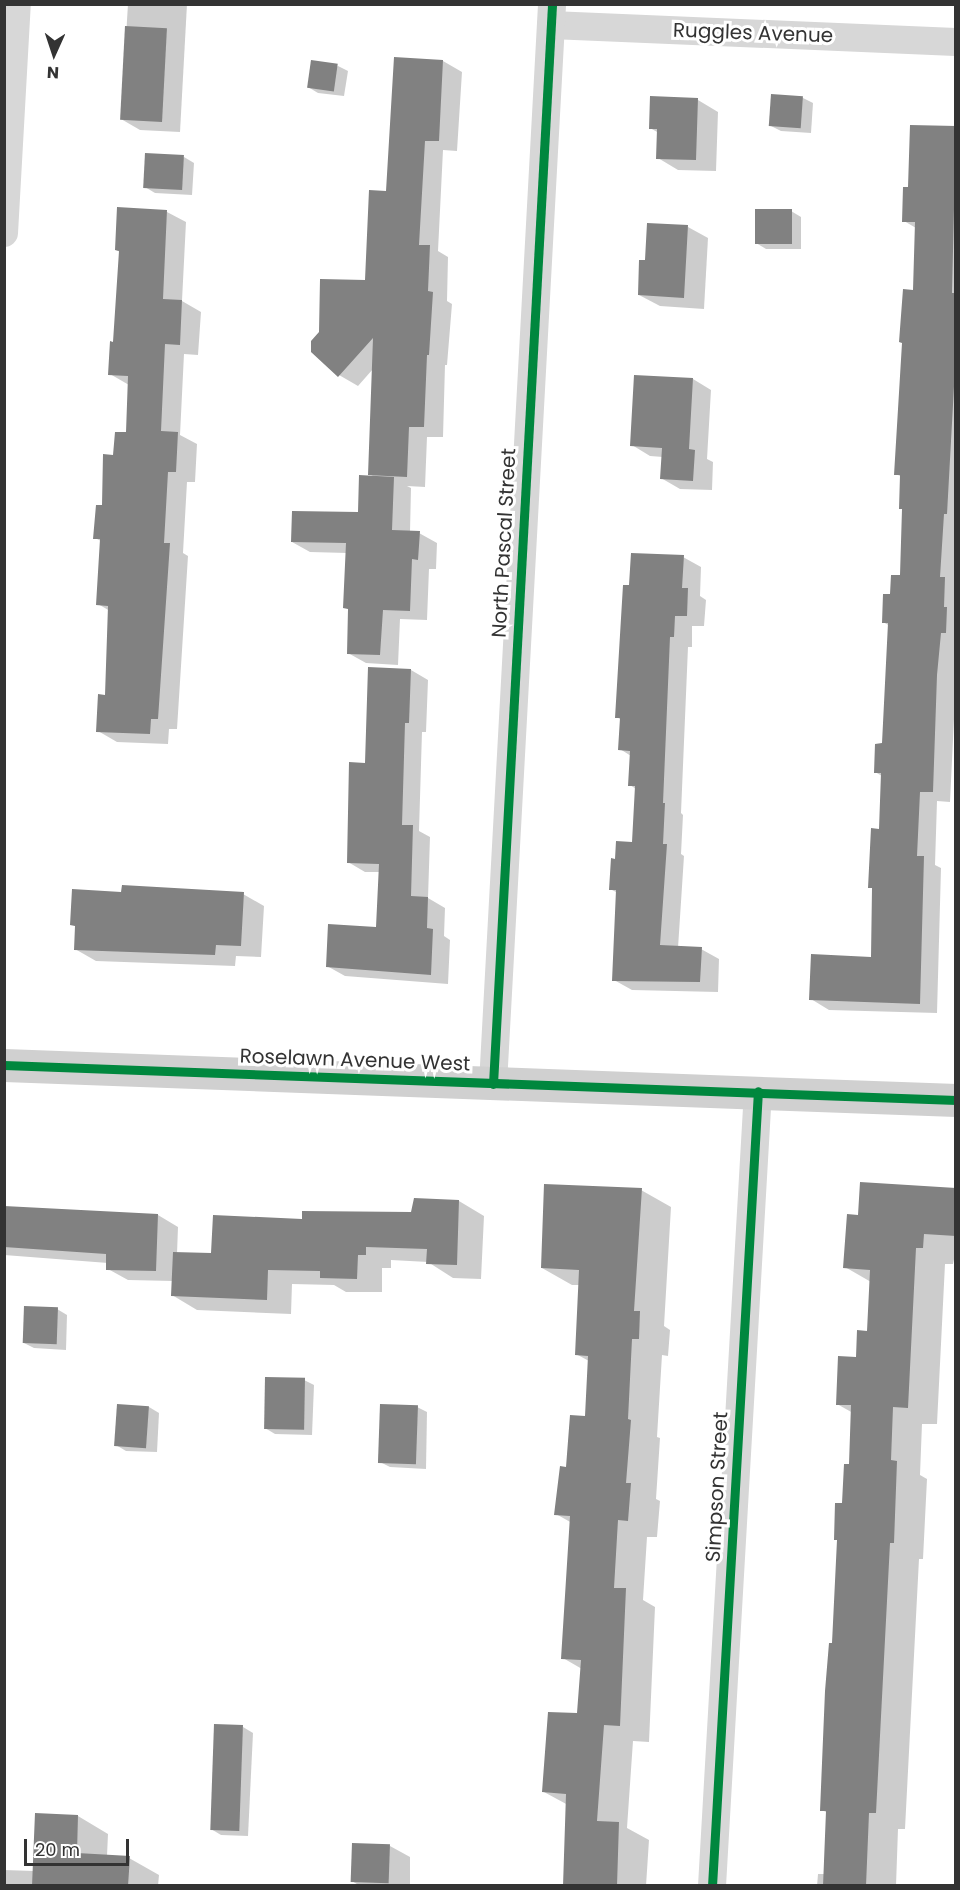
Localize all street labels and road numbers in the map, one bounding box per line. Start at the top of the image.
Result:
street label: Ruggles Avenue [673,18,833,48]
street label: North Pascal Street [487,448,521,638]
street label: Roselawn Avenue West [239,1044,471,1076]
street label: Simpson Street [701,1411,733,1563]

